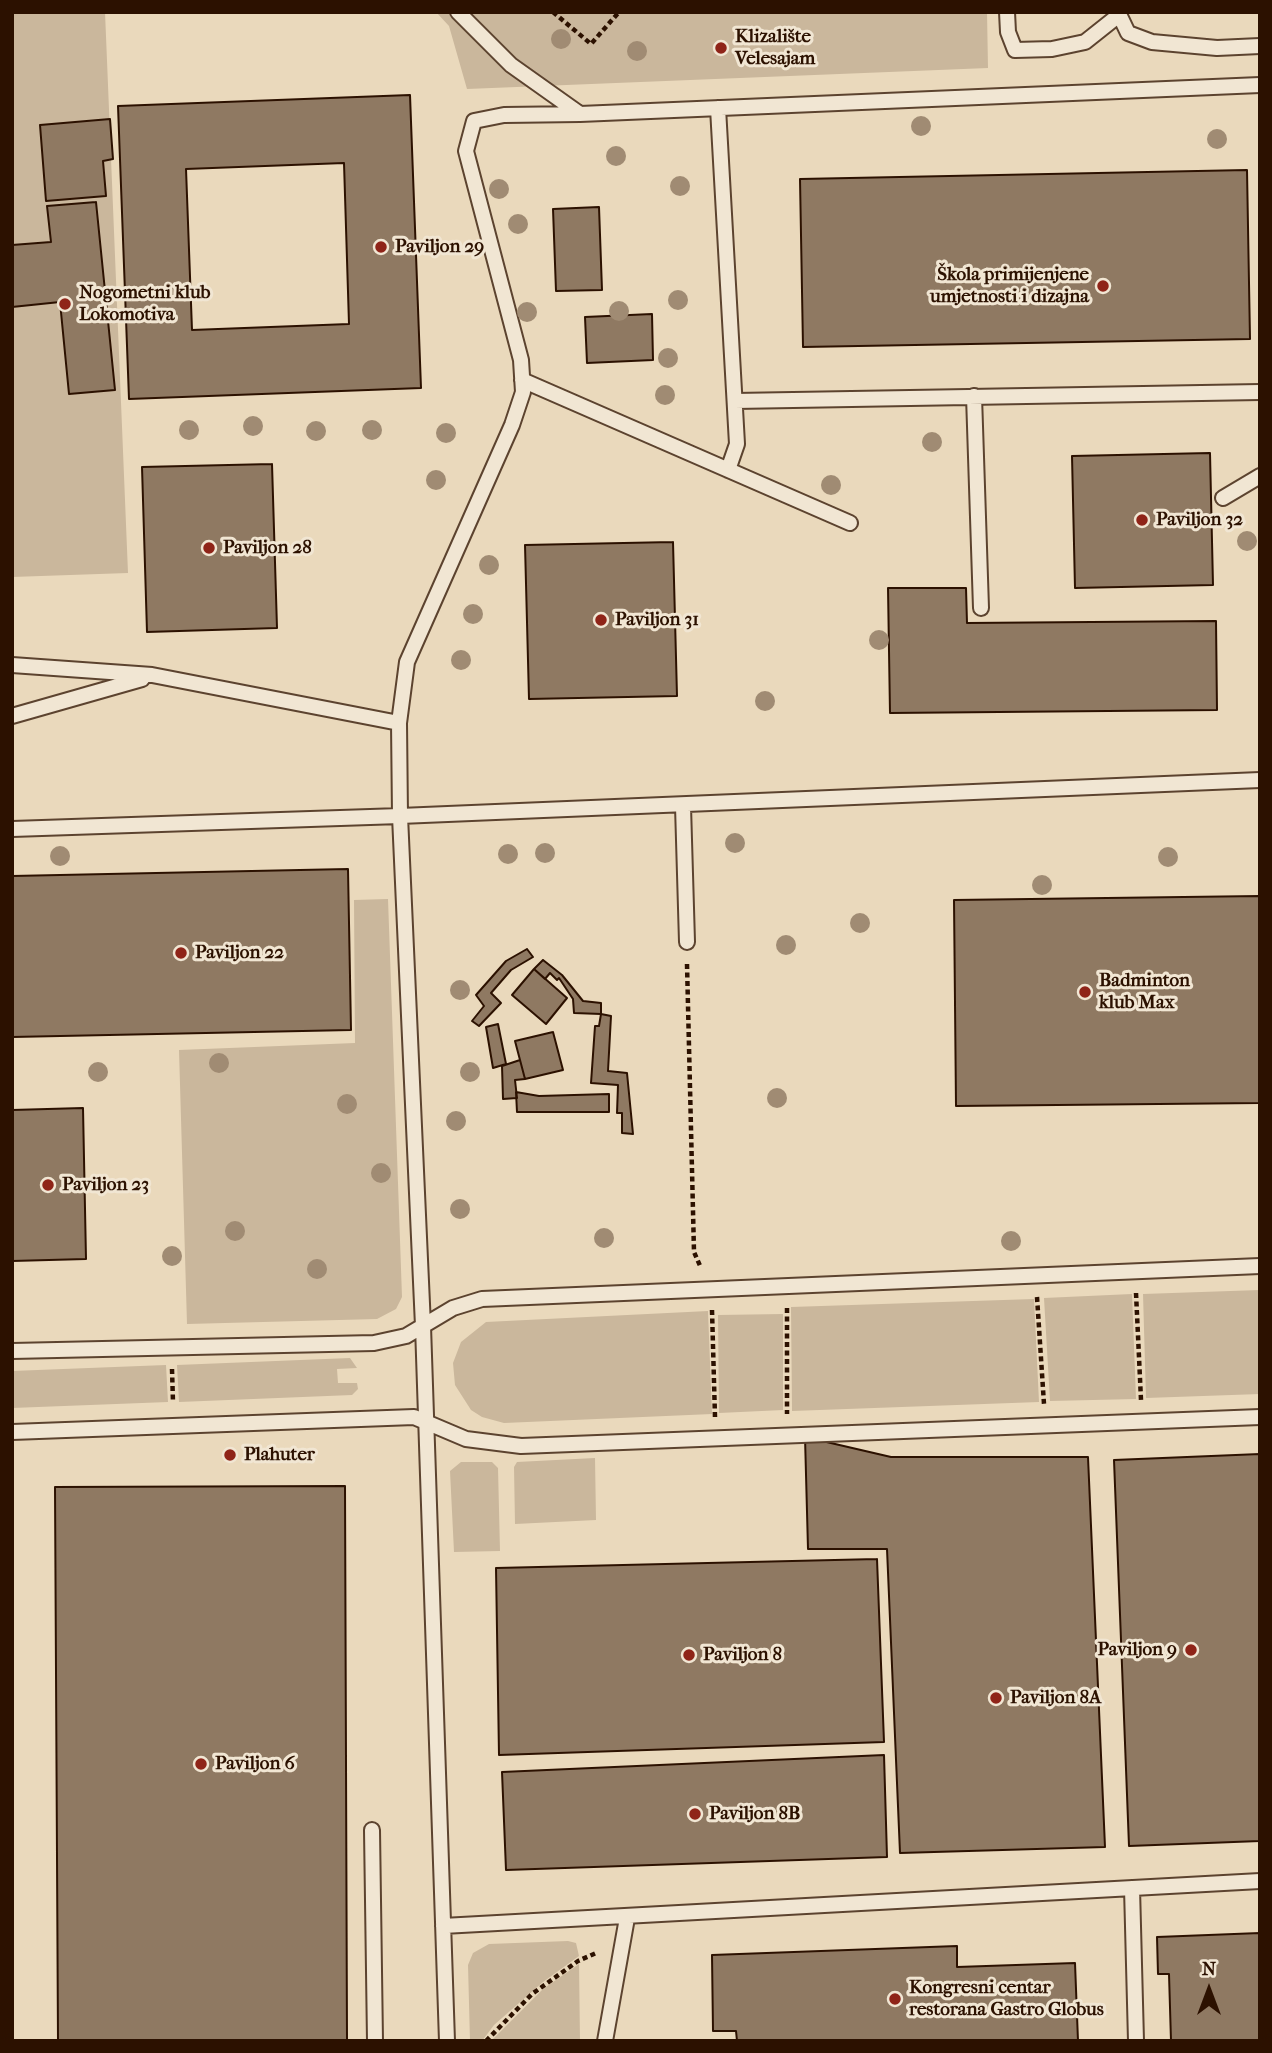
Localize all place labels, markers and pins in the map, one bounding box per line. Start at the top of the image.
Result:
place label: Klizalište Velesajam [735,26,815,70]
marker: Klizalište Velesajam [713,40,729,56]
place label: Paviljon 29 [395,236,484,258]
marker: Paviljon 29 [373,239,389,255]
place label: Škola primijenjene umjetnosti i dizajna [930,264,1089,308]
marker: Škola primijenjene umjetnosti i dizajna [1095,278,1111,294]
place label: Nogometni klub Lokomotiva [79,282,210,326]
marker: Nogometni klub Lokomotiva [57,296,73,312]
place label: Paviljon 32 [1156,509,1243,531]
marker: Paviljon 32 [1134,512,1150,528]
place label: Paviljon 28 [223,537,312,559]
marker: Paviljon 28 [201,540,217,556]
place label: Paviljon 31 [615,609,699,631]
marker: Paviljon 31 [593,612,609,628]
place label: Paviljon 22 [195,942,284,964]
marker: Paviljon 22 [173,945,189,961]
place label: Badminton klub Max [1099,970,1190,1014]
marker: Badminton klub Max [1077,984,1093,1000]
place label: Paviljon 23 [62,1174,149,1196]
marker: Paviljon 23 [40,1177,56,1193]
place label: Plahuter [244,1444,315,1466]
marker: Plahuter [222,1447,238,1463]
place label: Paviljon 9 [1098,1639,1177,1661]
marker: Paviljon 9 [1183,1642,1199,1658]
place label: Paviljon 8 [703,1644,782,1666]
marker: Paviljon 8 [681,1647,697,1663]
place label: Paviljon 8A [1010,1687,1101,1709]
marker: Paviljon 8A [988,1690,1004,1706]
place label: Paviljon 6 [215,1753,295,1775]
marker: Paviljon 6 [193,1756,209,1772]
place label: Paviljon 8B [709,1803,800,1825]
marker: Paviljon 8B [687,1806,703,1822]
place label: Kongresni centar restorana Gastro Globus [909,1977,1104,2021]
marker: Kongresni centar restorana Gastro Globus [887,1991,903,2007]

